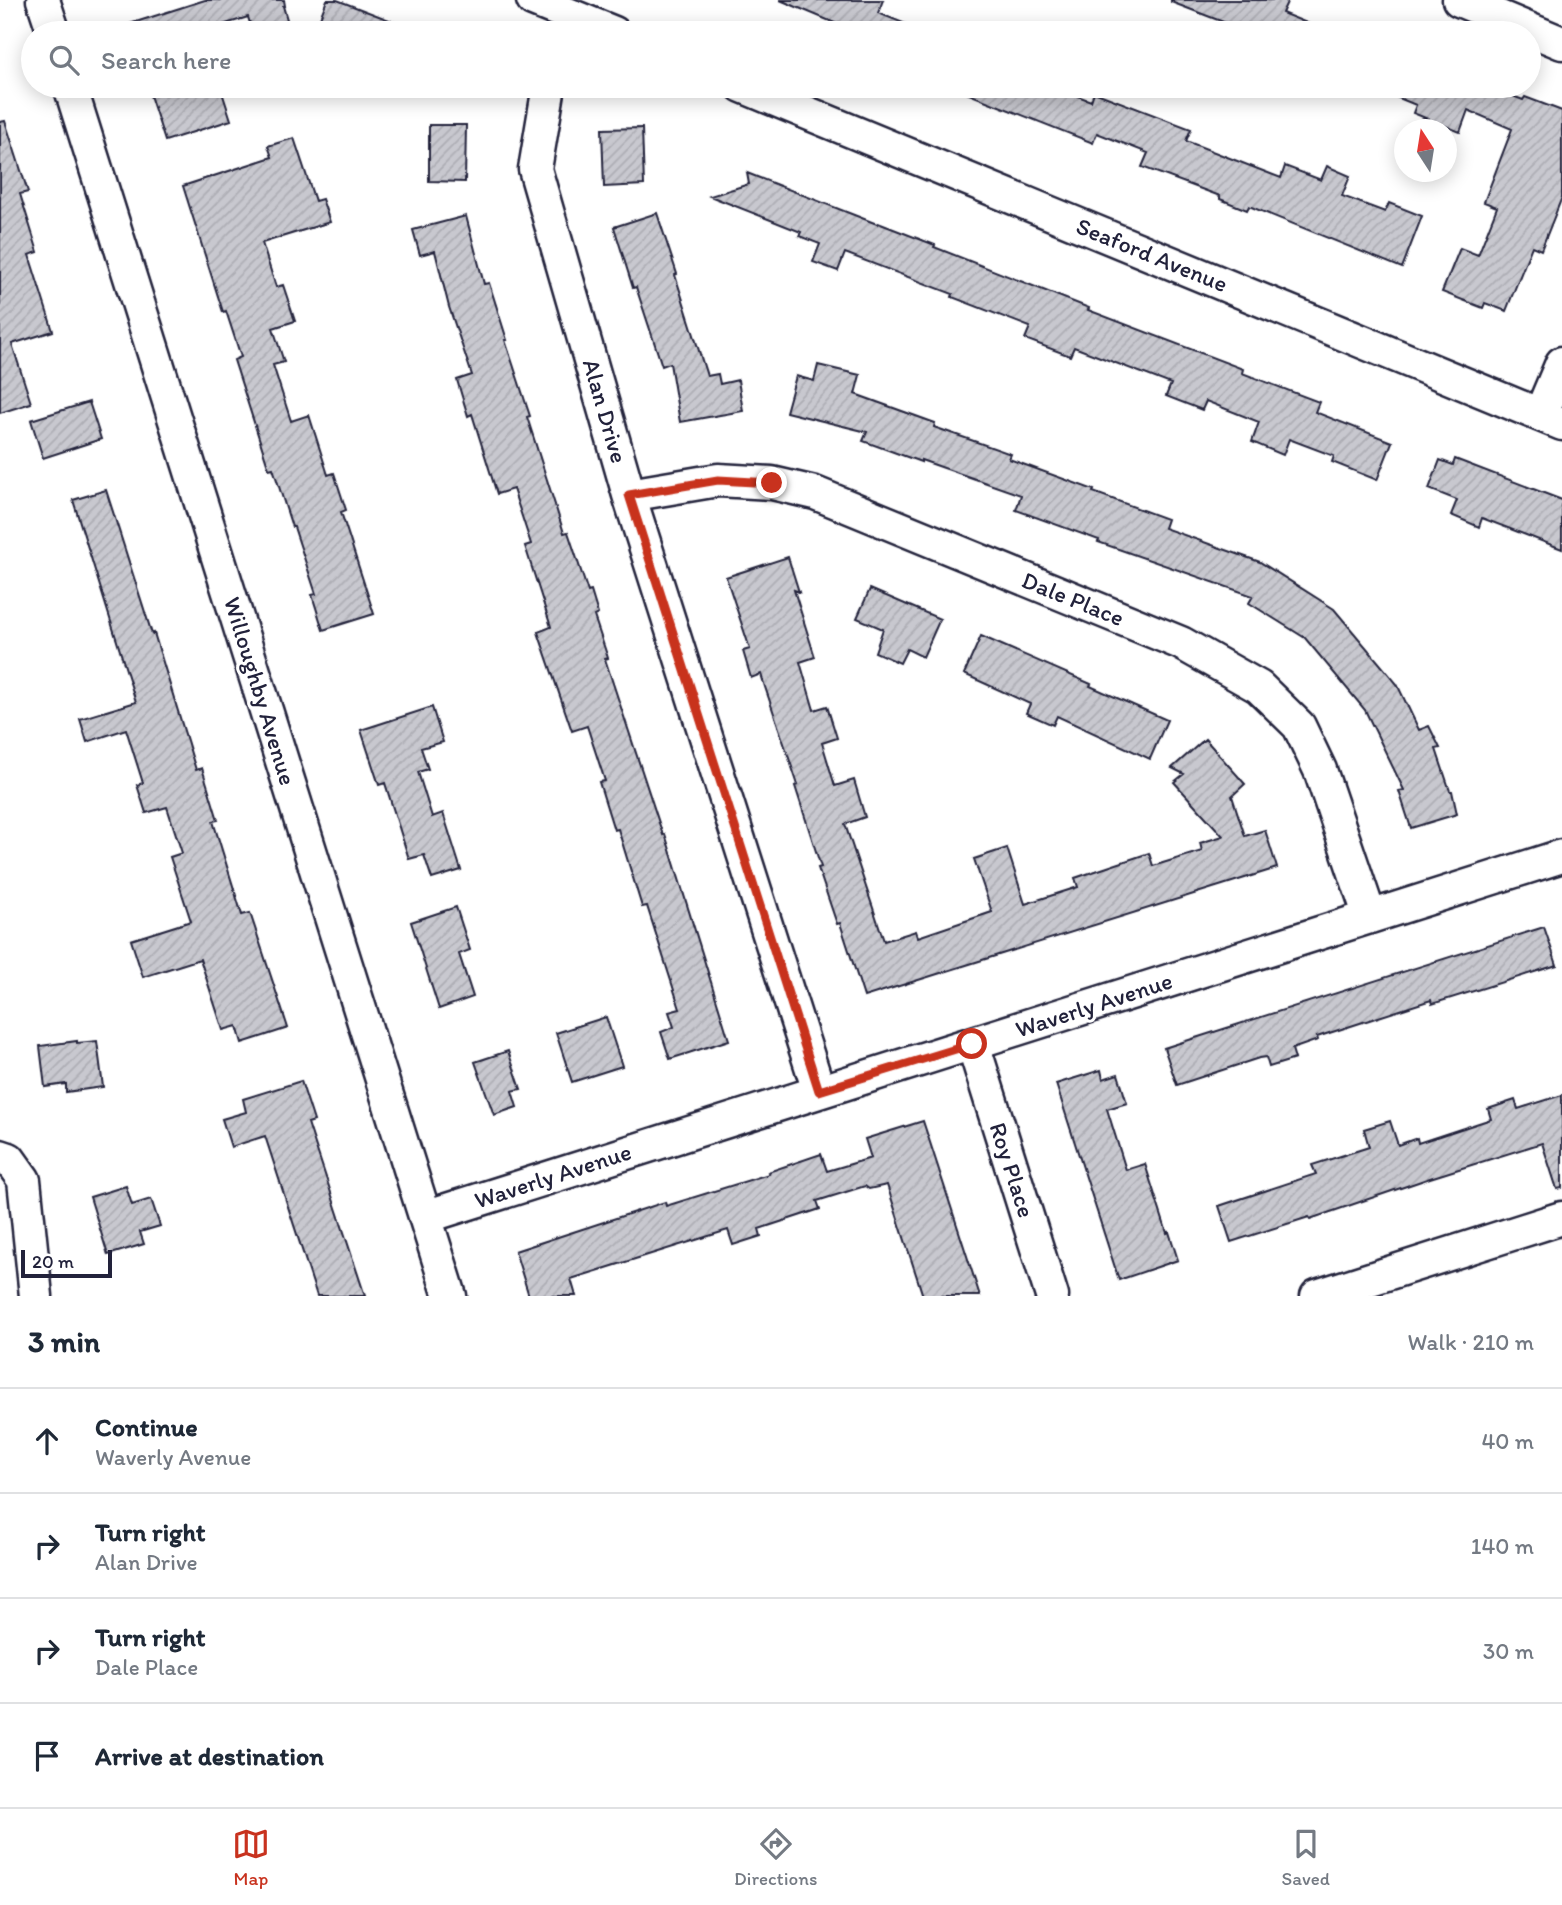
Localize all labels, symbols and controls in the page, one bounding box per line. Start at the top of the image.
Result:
search box [21,21,1541,98]
icon: search [45,41,83,79]
text: Search here [101,44,231,76]
north arrow [1394,119,1457,182]
street label: Seaford Avenue [1072,211,1232,298]
street label: Alan Drive [577,355,634,466]
route end [756,467,787,498]
street label: Dale Place [1018,565,1129,632]
street label: Willoughby Avenue [218,593,303,788]
street label: Waverly Avenue [1012,966,1176,1044]
route start [956,1028,987,1059]
street label: Roy Place [983,1119,1041,1221]
street label: Waverly Avenue [471,1137,635,1215]
scale bar [21,1247,112,1279]
text: 20 m [32,1250,74,1273]
text: 3 min [28,1323,100,1360]
text: Walk · 210 m [1408,1328,1534,1356]
text: Continue [95,1411,198,1443]
icon: ahead [28,1422,66,1460]
text: 40 m [1481,1427,1534,1455]
text: Waverly Avenue [95,1443,251,1471]
text: Turn right [95,1516,206,1548]
icon: right [28,1527,66,1565]
text: 140 m [1471,1532,1534,1560]
text: Alan Drive [95,1548,198,1576]
text: Turn right [95,1621,206,1653]
icon: right [28,1632,66,1670]
text: 30 m [1483,1637,1534,1665]
text: Dale Place [95,1653,198,1681]
icon: arrive [28,1737,66,1775]
text: Arrive at destination [95,1740,324,1772]
tab: Map [232,1825,270,1890]
tab: Directions [734,1825,818,1890]
tab: Saved [1282,1825,1330,1890]

